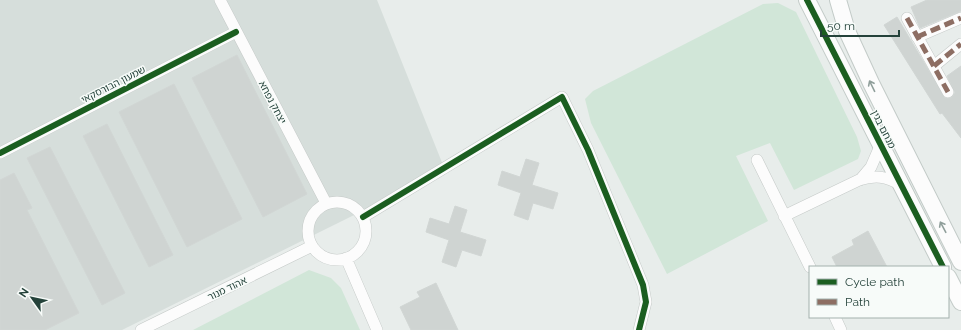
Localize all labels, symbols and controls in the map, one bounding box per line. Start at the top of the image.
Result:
scale bar [821,12,899,38]
text: 50 m [827,19,855,33]
street label: שמעון הבורסקאי [79,64,147,105]
street label: יצחק נפחא [257,79,288,125]
one-way arrow [868,80,875,92]
street label: מנחם בגין [869,108,898,151]
one-way arrow [939,221,946,233]
legend [809,266,949,318]
street label: אהוד מנור [206,274,249,303]
text: Cycle path [845,275,904,289]
north arrow [12,278,52,318]
text: N [16,286,32,300]
text: Path [845,295,870,309]

